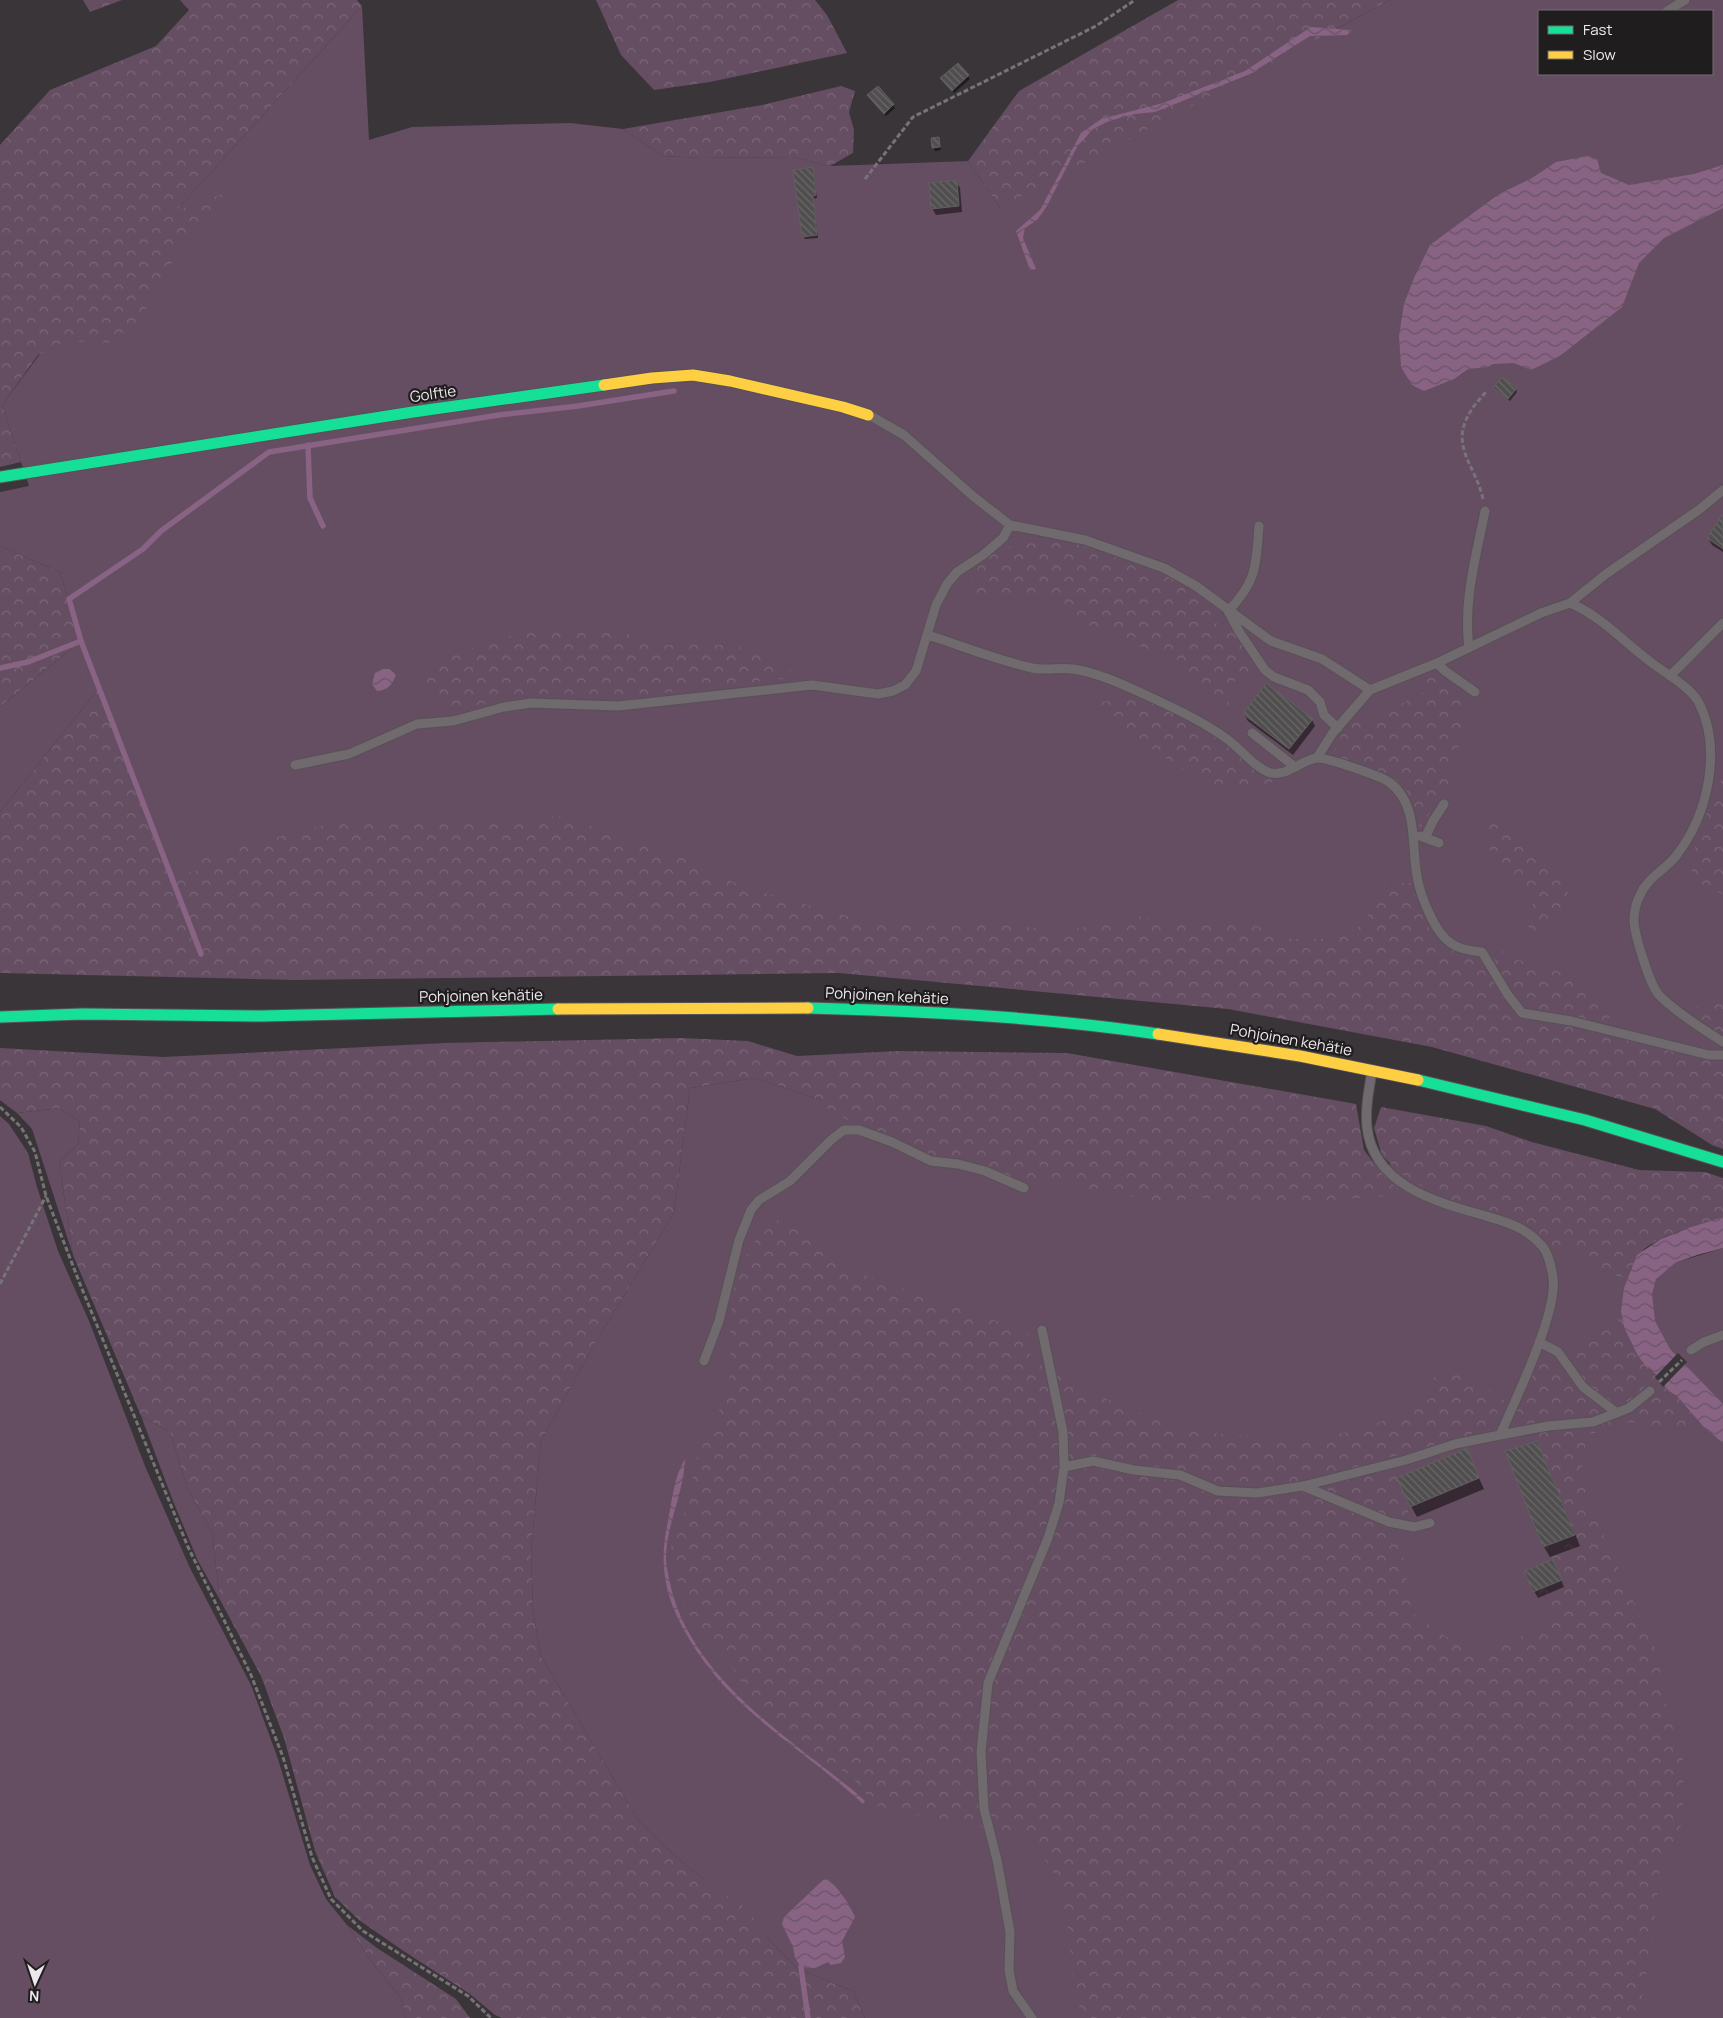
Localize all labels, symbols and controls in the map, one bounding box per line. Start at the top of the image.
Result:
legend [1538,10,1713,75]
text: Fast [1583,19,1612,40]
text: Slow [1583,44,1616,65]
street label: Golftie [408,380,458,407]
street label: Pohjoinen kehätie [825,982,950,1009]
street label: Pohjoinen kehätie [419,984,543,1007]
street label: Pohjoinen kehätie [1228,1018,1354,1061]
north arrow [10,1958,60,2008]
text: N [29,1987,40,2006]

